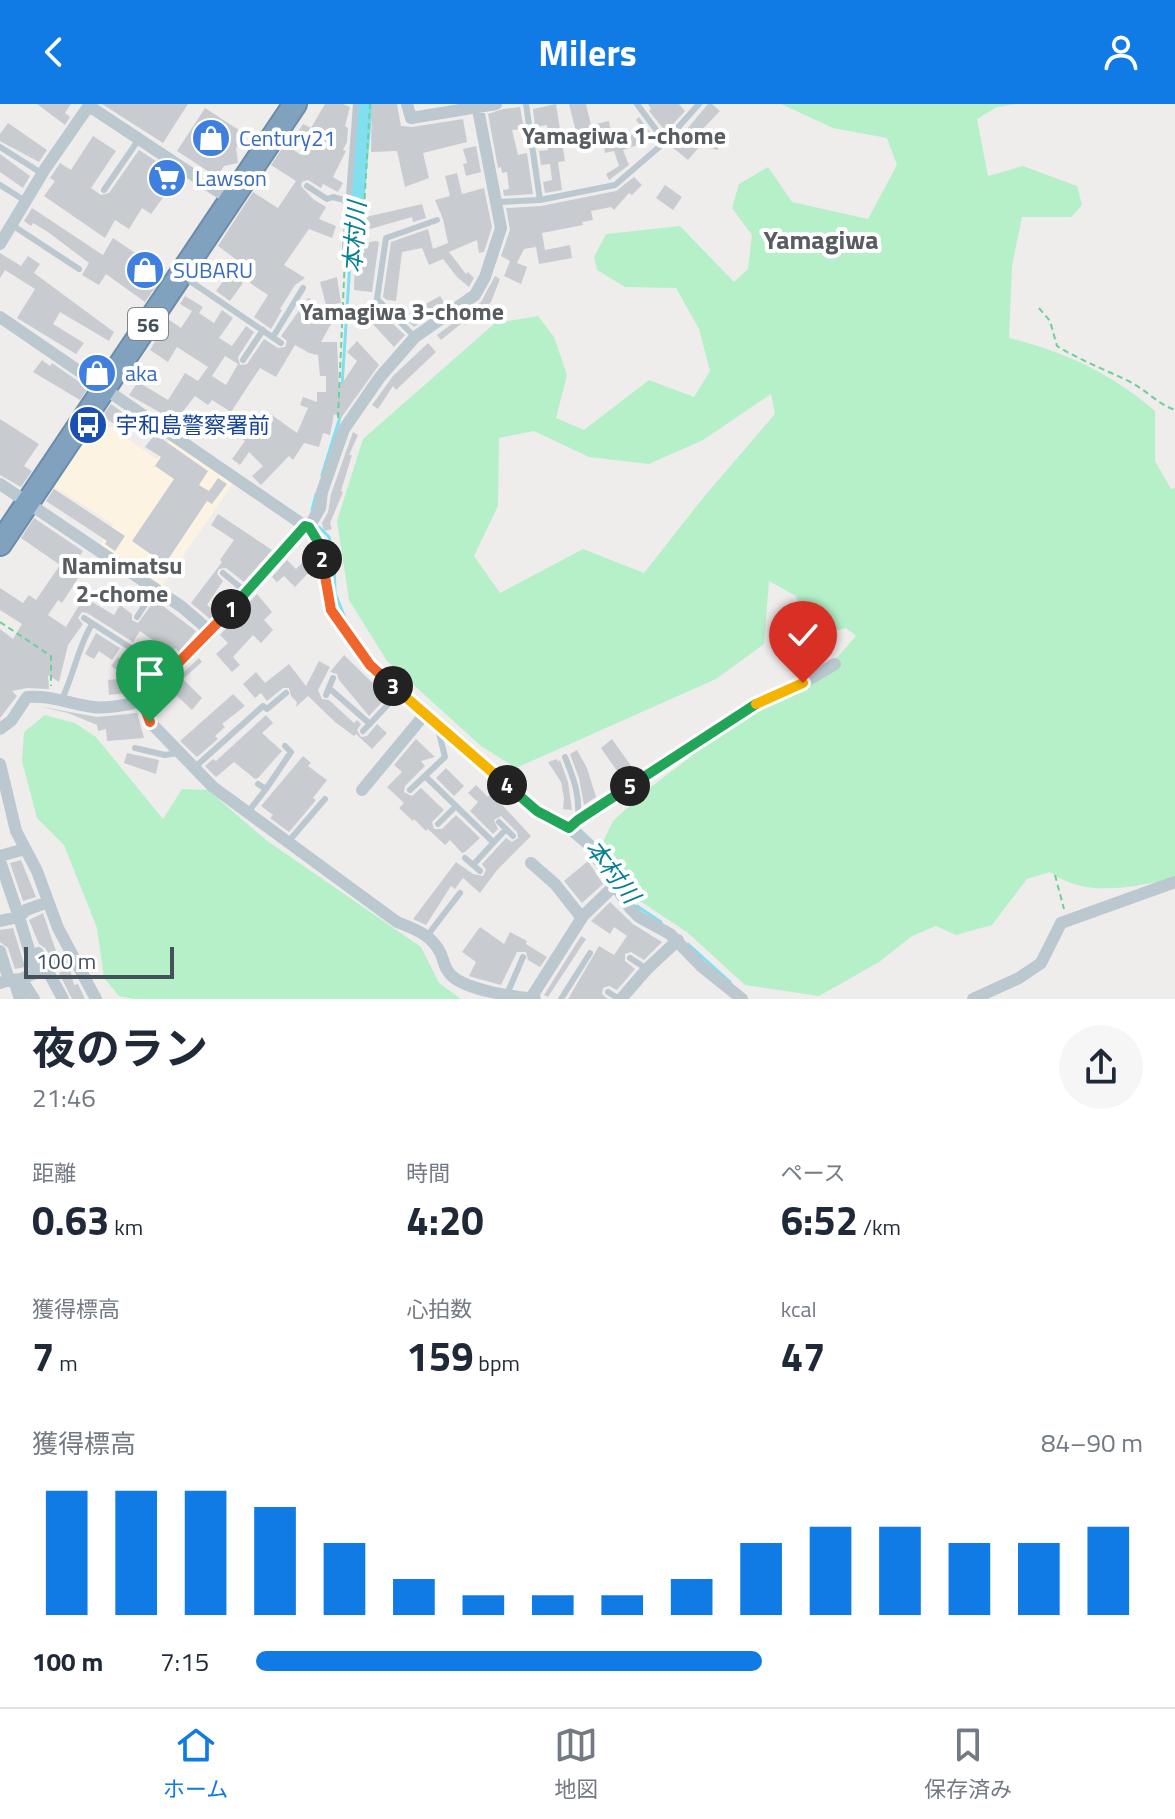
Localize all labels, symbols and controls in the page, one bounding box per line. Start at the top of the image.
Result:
text: Milers [538,25,637,80]
icon: back [32,30,76,74]
icon: person [1099,30,1143,74]
shop icon: Century21 [190,117,232,159]
district label: Yamagiwa 1-chome [522,117,726,153]
place label: Century21 [239,121,336,155]
supermarket icon: Lawson [146,157,188,199]
place label: Lawson [195,161,267,195]
water label: 本村川 [334,197,375,274]
district label: Yamagiwa [763,220,879,259]
shop icon: SUBARU [124,249,166,291]
place label: SUBARU [173,253,253,287]
district label: Yamagiwa 3-chome [300,293,504,329]
road number: 56 [128,308,168,340]
shop icon: aka [76,352,118,394]
place label: aka [125,356,158,390]
bus stop icon: 宇和島警察署前 [67,404,109,446]
place label: 宇和島警察署前 [116,408,270,442]
pin: 2 [302,539,342,579]
text: 2 [316,542,328,576]
district label: Namimatsu 2-chome [62,547,182,611]
pin: 1 [211,589,251,629]
text: 1 [225,592,237,626]
pin [769,601,837,683]
icon: check [781,613,825,657]
pin [116,640,184,722]
icon: arrive [128,652,172,696]
pin: 3 [373,666,413,706]
text: 3 [387,669,399,703]
pin: 4 [487,765,527,805]
pin: 5 [610,766,650,806]
text: 4 [501,768,513,802]
text: 5 [624,769,636,803]
water label: 本村川 [577,831,651,913]
scale bar [24,943,174,979]
text: 100 m [36,944,96,978]
text: 夜のラン [32,1014,208,1081]
button: share [1059,1025,1143,1109]
text: 21:46 [32,1078,96,1117]
text: 距離 [32,1156,76,1190]
text: 時間 [406,1156,450,1190]
text: ペース [781,1156,846,1190]
text: 0.63 [32,1190,109,1251]
text: 4:20 [406,1190,484,1251]
text: 6:52 [781,1190,858,1251]
text: km [109,1210,143,1244]
text: /km [858,1210,901,1244]
text: 獲得標高 [32,1292,120,1326]
text: 心拍数 [406,1292,472,1326]
text: kcal [781,1292,817,1326]
text: 7 [32,1326,54,1387]
text: 159 [406,1326,474,1387]
text: 47 [781,1326,825,1387]
text: m [54,1346,78,1380]
text: bpm [474,1346,520,1380]
text: 84–90 m [1041,1423,1143,1462]
text: 獲得標高 [32,1424,136,1463]
text: 100 m [32,1642,103,1681]
text: 7:15 [160,1642,209,1681]
tab: ホーム [163,1723,228,1806]
tab: 地図 [554,1723,598,1806]
tab: 保存済み [924,1723,1012,1806]

